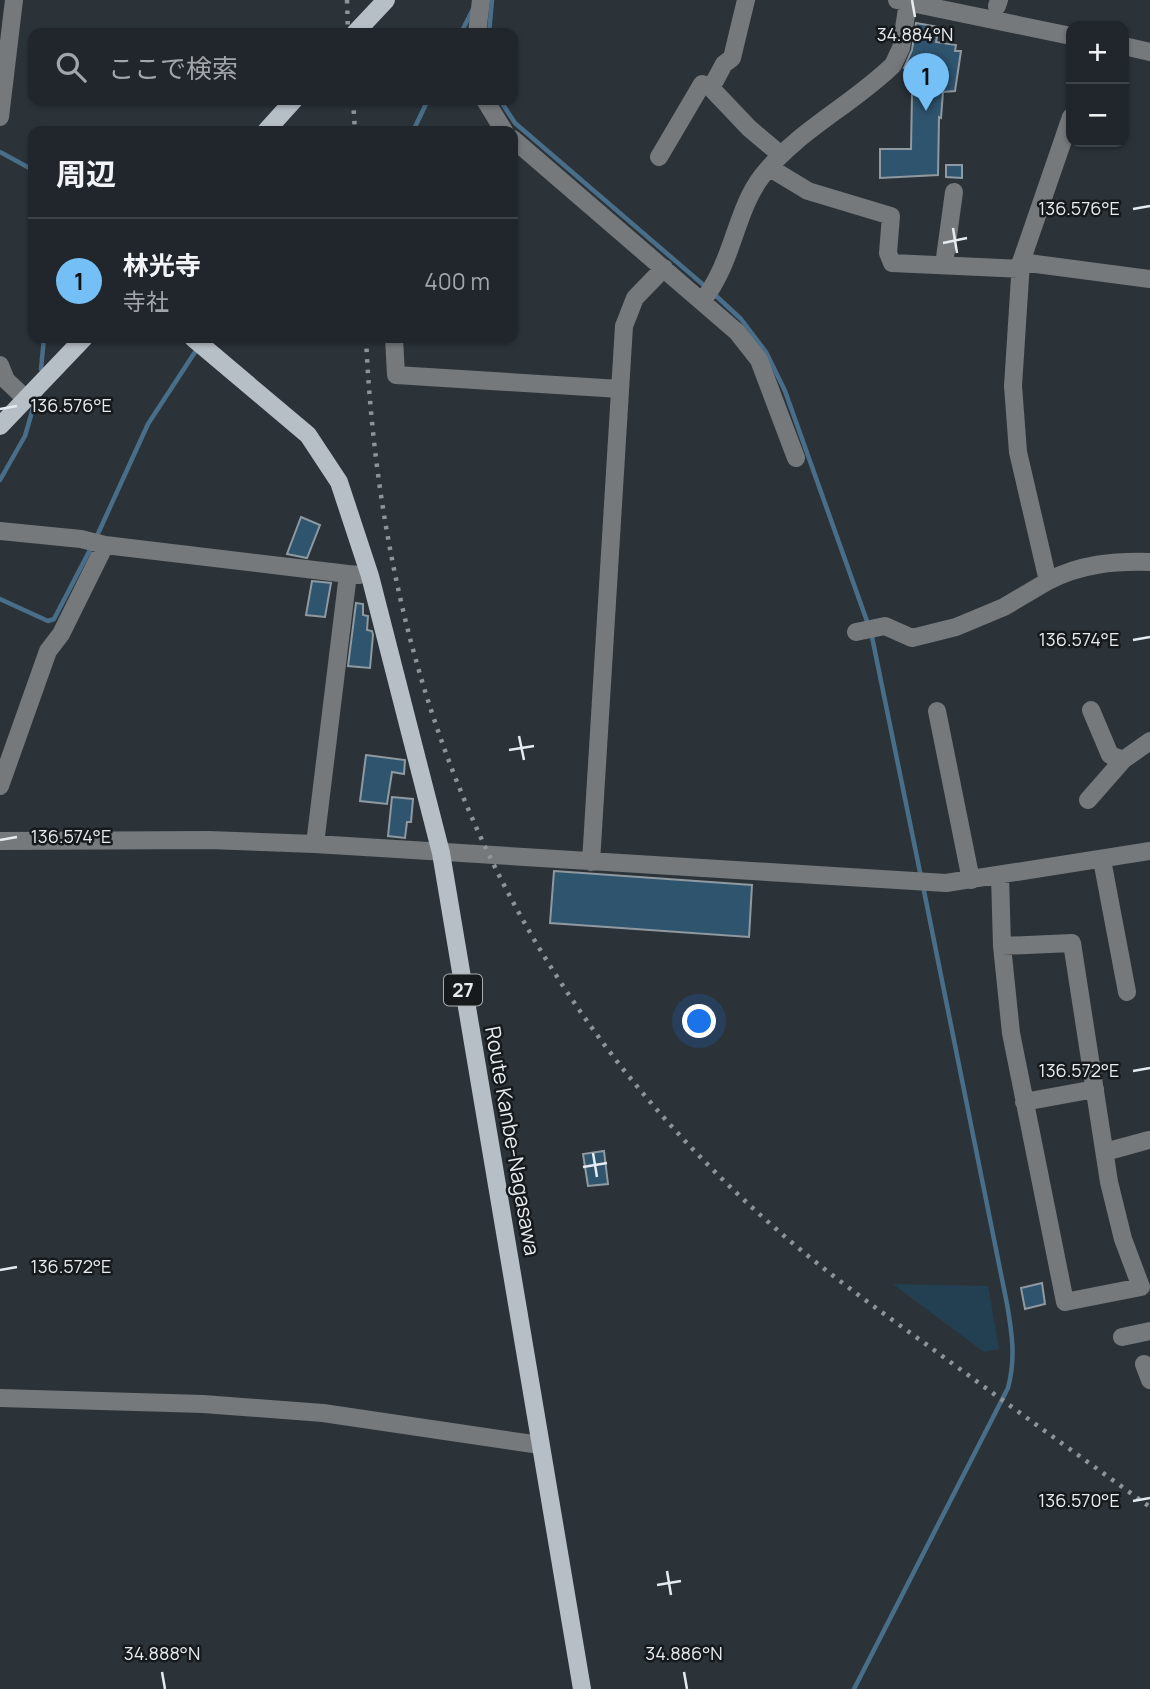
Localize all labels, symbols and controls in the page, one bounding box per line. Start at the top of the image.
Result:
map controls [1066,21,1129,147]
button: + [1066,21,1129,84]
text: 34.884°N [877,22,953,46]
search box [28,28,518,105]
icon: search [52,48,90,86]
text: ここで検索 [108,50,238,86]
pin: 1 [903,53,949,111]
button: − [1066,84,1129,147]
text: 周辺 [56,153,116,194]
text: 136.576°E [1038,196,1120,220]
text: 林光寺 [123,247,201,283]
text: 1 [74,265,84,297]
text: 400 m [424,265,490,297]
text: 寺社 [123,285,169,317]
text: 136.576°E [30,393,112,417]
text: 136.574°E [1039,627,1119,651]
text: 136.574°E [31,824,111,848]
road number: 27 [444,974,482,1006]
your location [682,1004,716,1038]
street label: Route Kanbe-Nagasawa [479,1024,547,1258]
text: 136.572°E [1039,1058,1119,1082]
text: 136.572°E [31,1254,111,1278]
text: 136.570°E [1038,1488,1120,1512]
text: 34.888°N [124,1641,200,1665]
text: 34.886°N [645,1641,723,1665]

